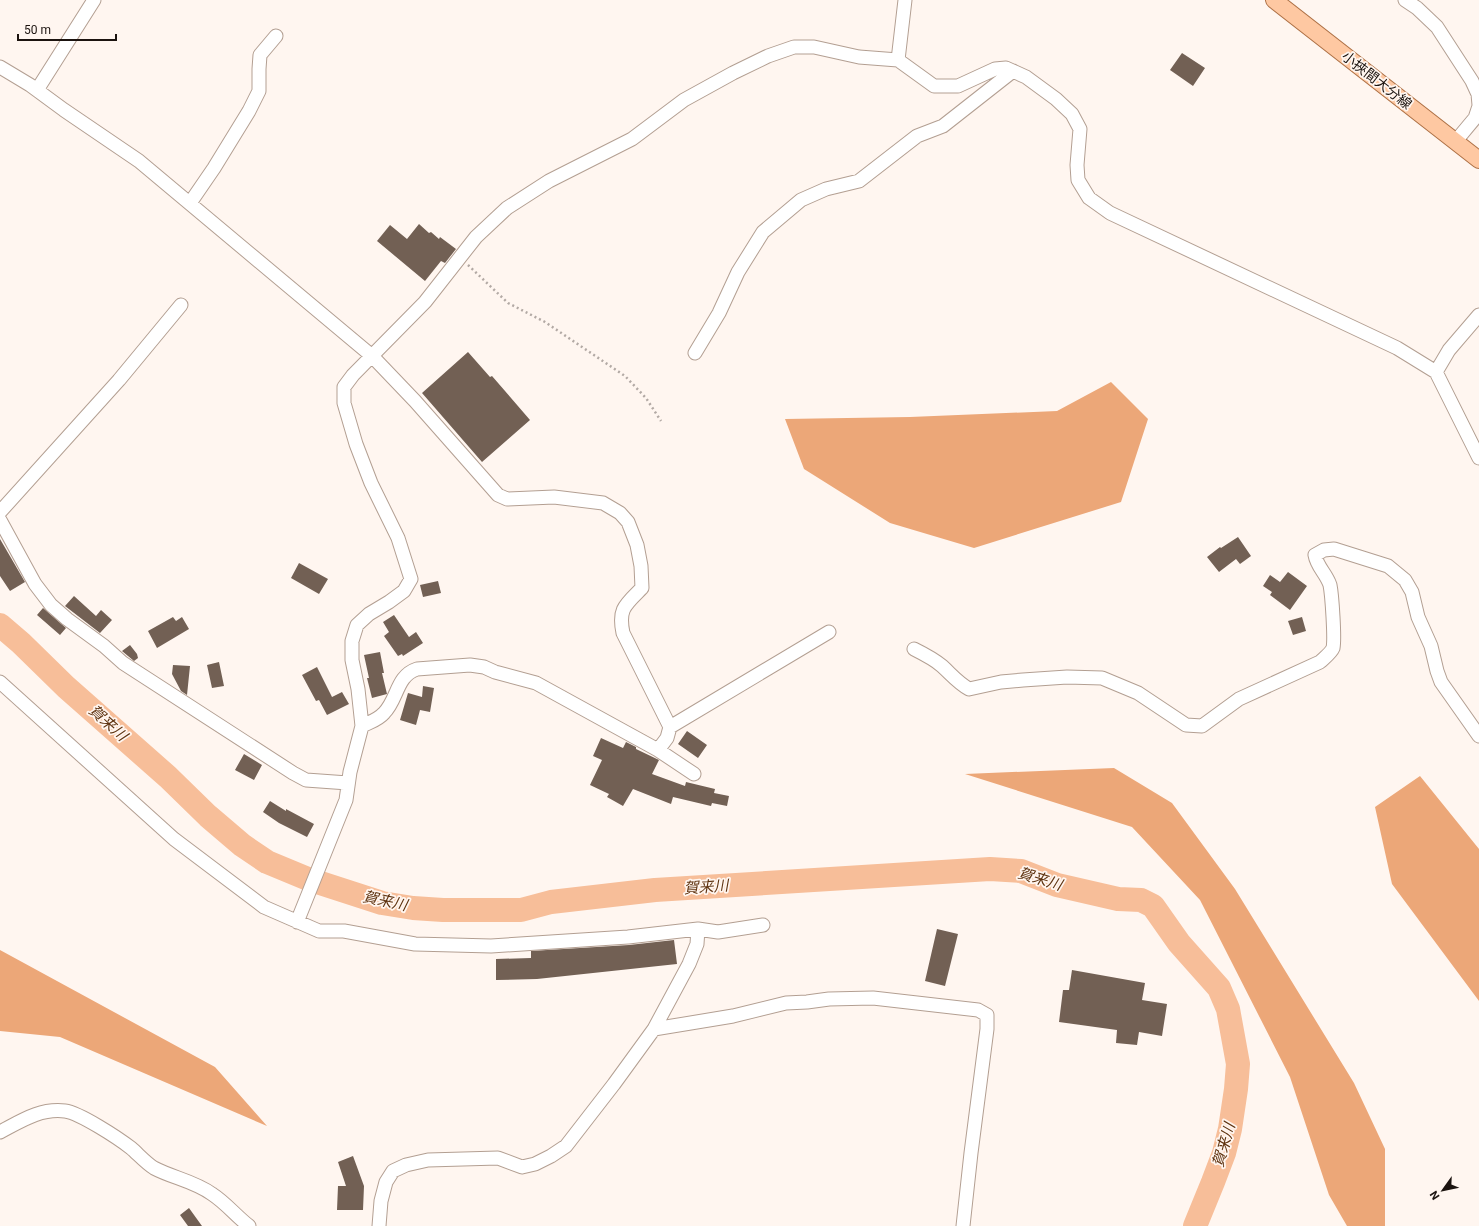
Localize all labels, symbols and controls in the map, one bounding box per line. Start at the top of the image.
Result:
scale bar [18,16,116,42]
text: 50 m [24,23,51,37]
street label: 小挾間大分線 [1339,48,1415,112]
water label: 賀来川 [85,701,132,746]
water label: 賀来川 [1016,864,1066,895]
water label: 賀来川 [683,876,731,898]
water label: 賀来川 [361,888,411,915]
water label: 賀来川 [1209,1119,1239,1169]
north arrow [1423,1170,1463,1210]
text: N [1427,1188,1443,1202]

